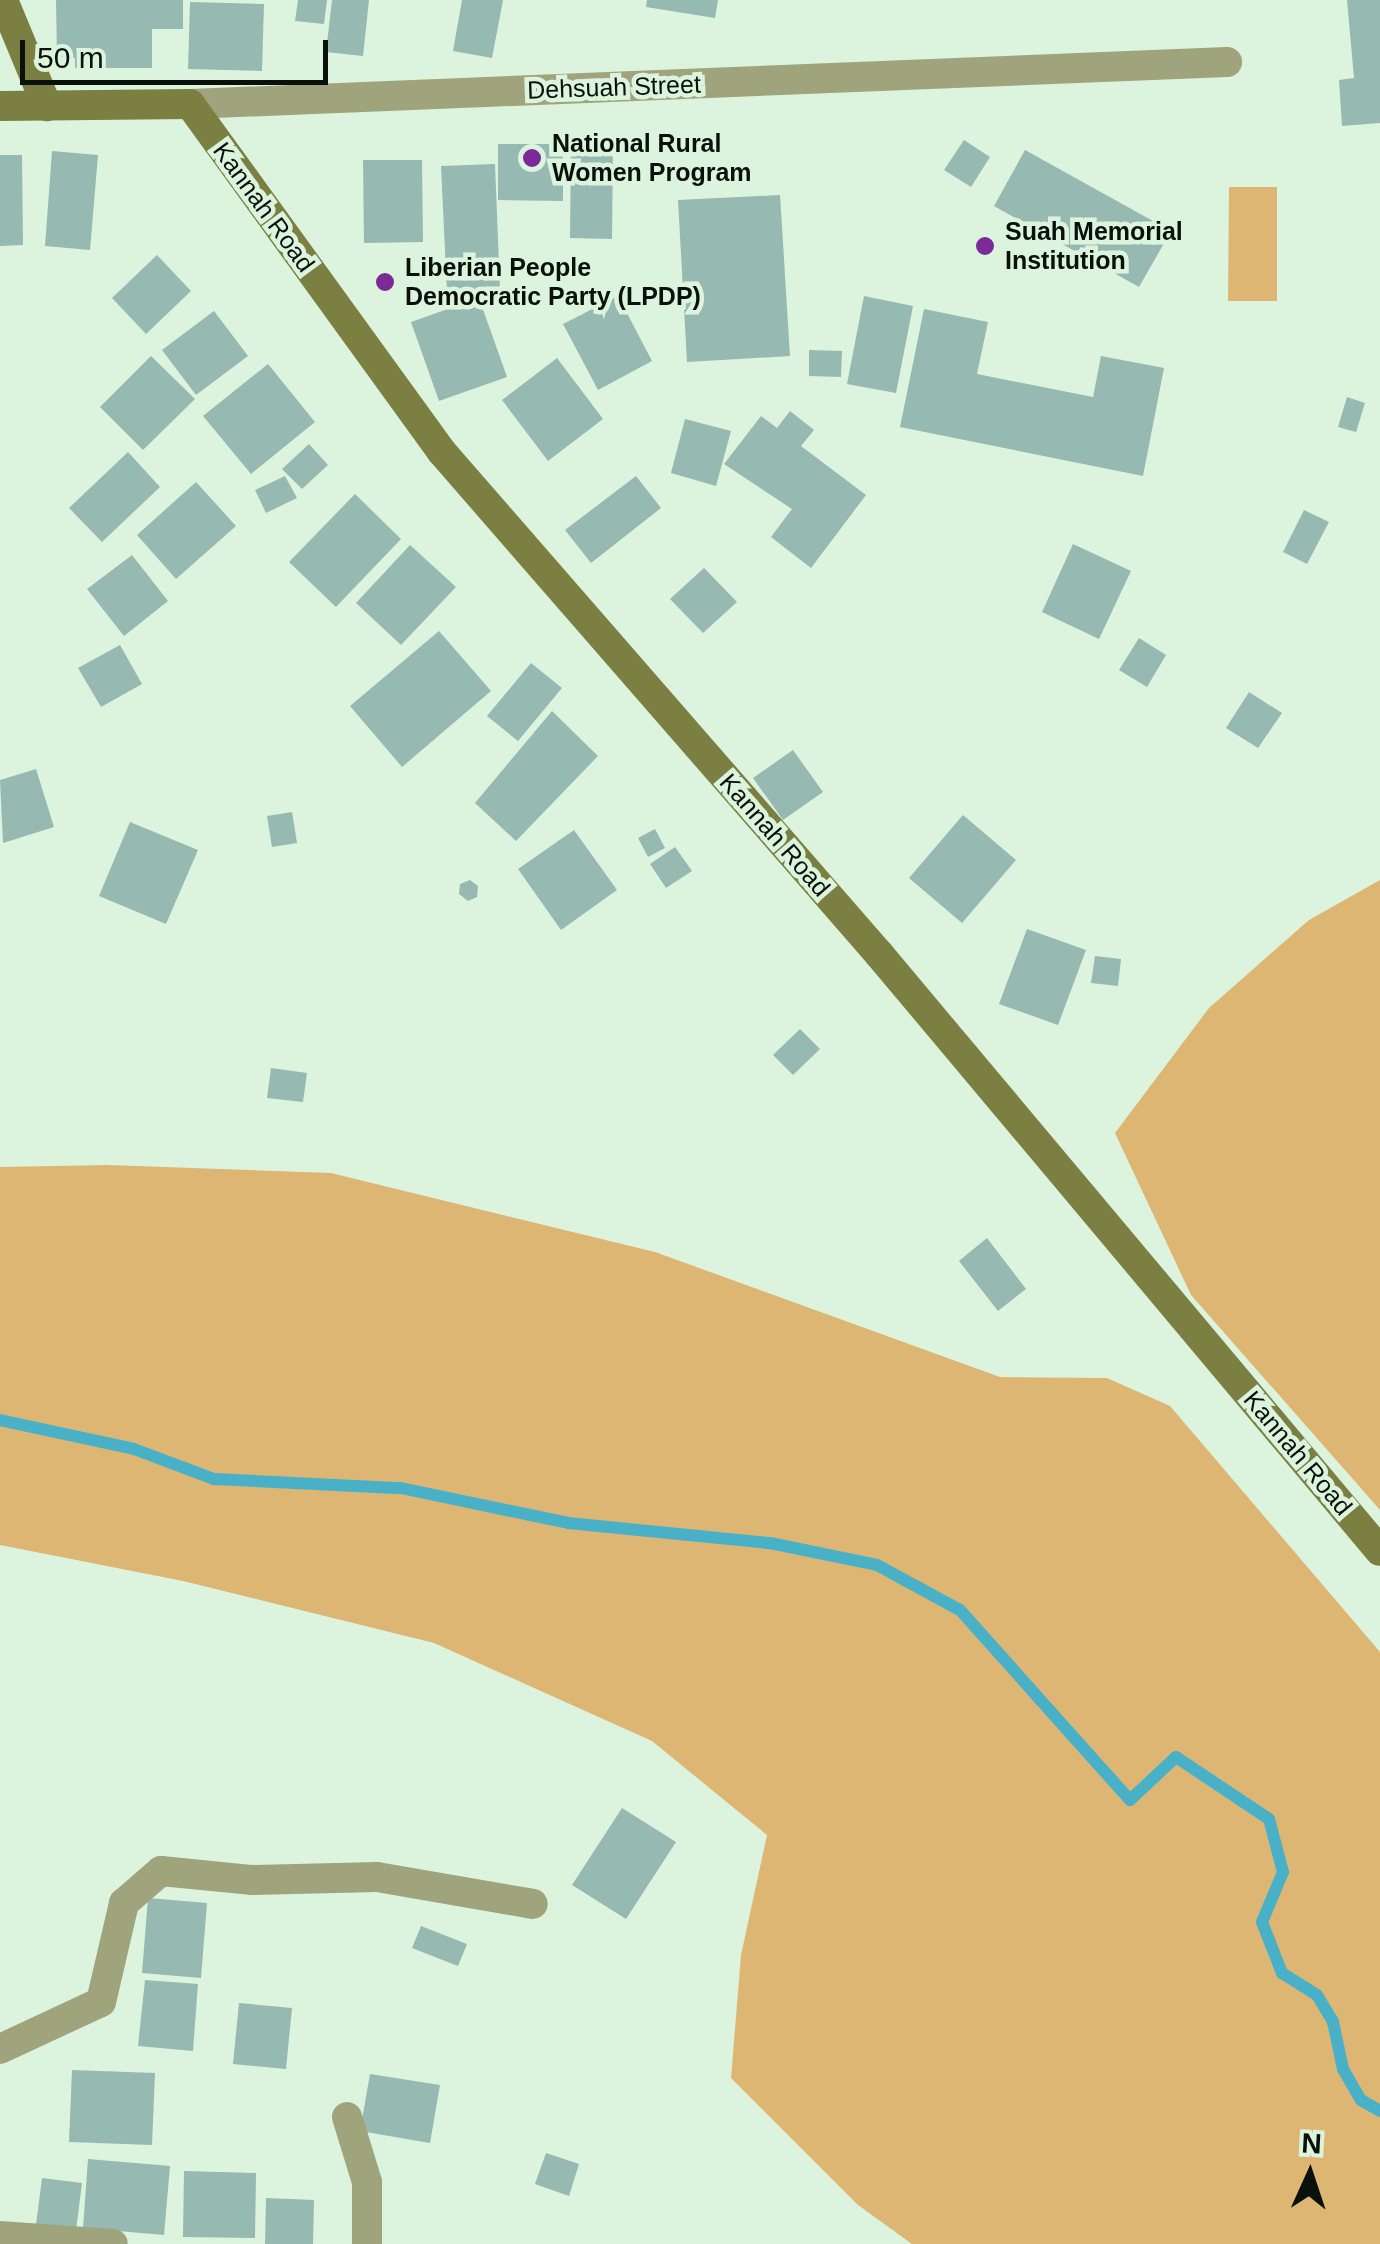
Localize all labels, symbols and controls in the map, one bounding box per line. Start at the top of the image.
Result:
scale bar [25,20,332,82]
text: 50 m [37,41,104,74]
street label: Dehsuah Street [527,69,701,105]
place label: National Rural Women Program [552,129,752,188]
street label: Kannah Road [207,136,321,278]
marker: National Rural Women Program [521,147,543,169]
place label: Suah Memorial Institution [1005,217,1183,276]
marker: Suah Memorial Institution [974,235,996,257]
place label: Liberian People Democratic Party (LPDP) [405,253,701,312]
marker: Liberian People Democratic Party (LPDP) [374,271,396,293]
street label: Kannah Road [714,767,836,903]
street label: Kannah Road [1237,1385,1359,1521]
north arrow [1260,2124,1360,2224]
text: N [1301,2128,1323,2160]

